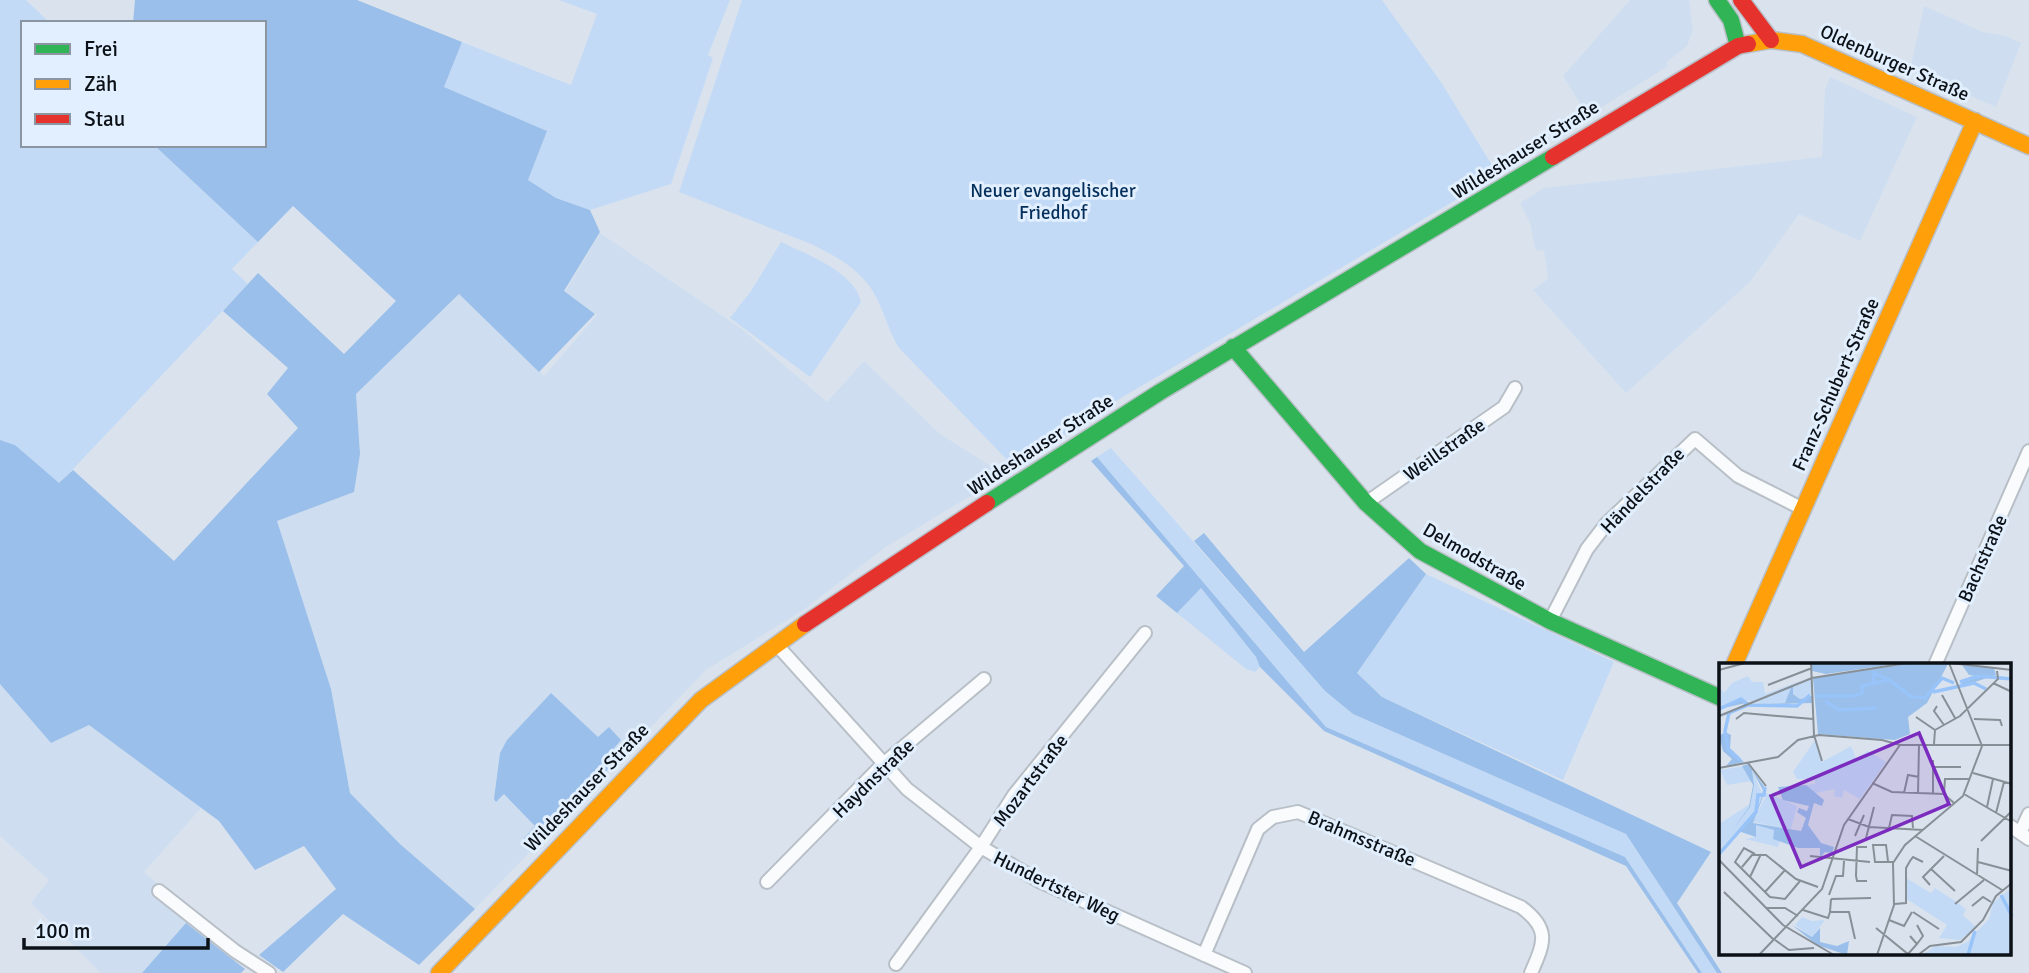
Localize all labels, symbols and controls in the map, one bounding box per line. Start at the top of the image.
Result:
street label: Oldenburger Straße [1816,19,1973,107]
legend [21,21,266,147]
text: Frei [84,36,118,62]
text: Zäh [84,71,118,97]
street label: Wildeshauser Straße [1447,95,1604,205]
text: Stau [84,106,125,132]
park label: Neuer evangelischer Friedhof [970,179,1136,225]
street label: Franz-Schubert-Straße [1787,294,1885,475]
street label: Wildeshauser Straße [963,389,1118,501]
street label: Weillstraße [1399,413,1490,487]
street label: Händelstraße [1596,442,1690,539]
street label: Bachstraße [1953,511,2013,606]
street label: Delmodstraße [1419,518,1530,596]
inset map [1719,663,2011,956]
street label: Wildeshauser Straße [519,719,654,857]
street label: Mozartstraße [988,729,1073,832]
street label: Haydnstraße [828,734,920,824]
street label: Brahmsstraße [1304,806,1419,872]
street label: Hundertster Weg [989,846,1124,928]
scale bar [24,906,208,950]
text: 100 m [35,918,90,944]

